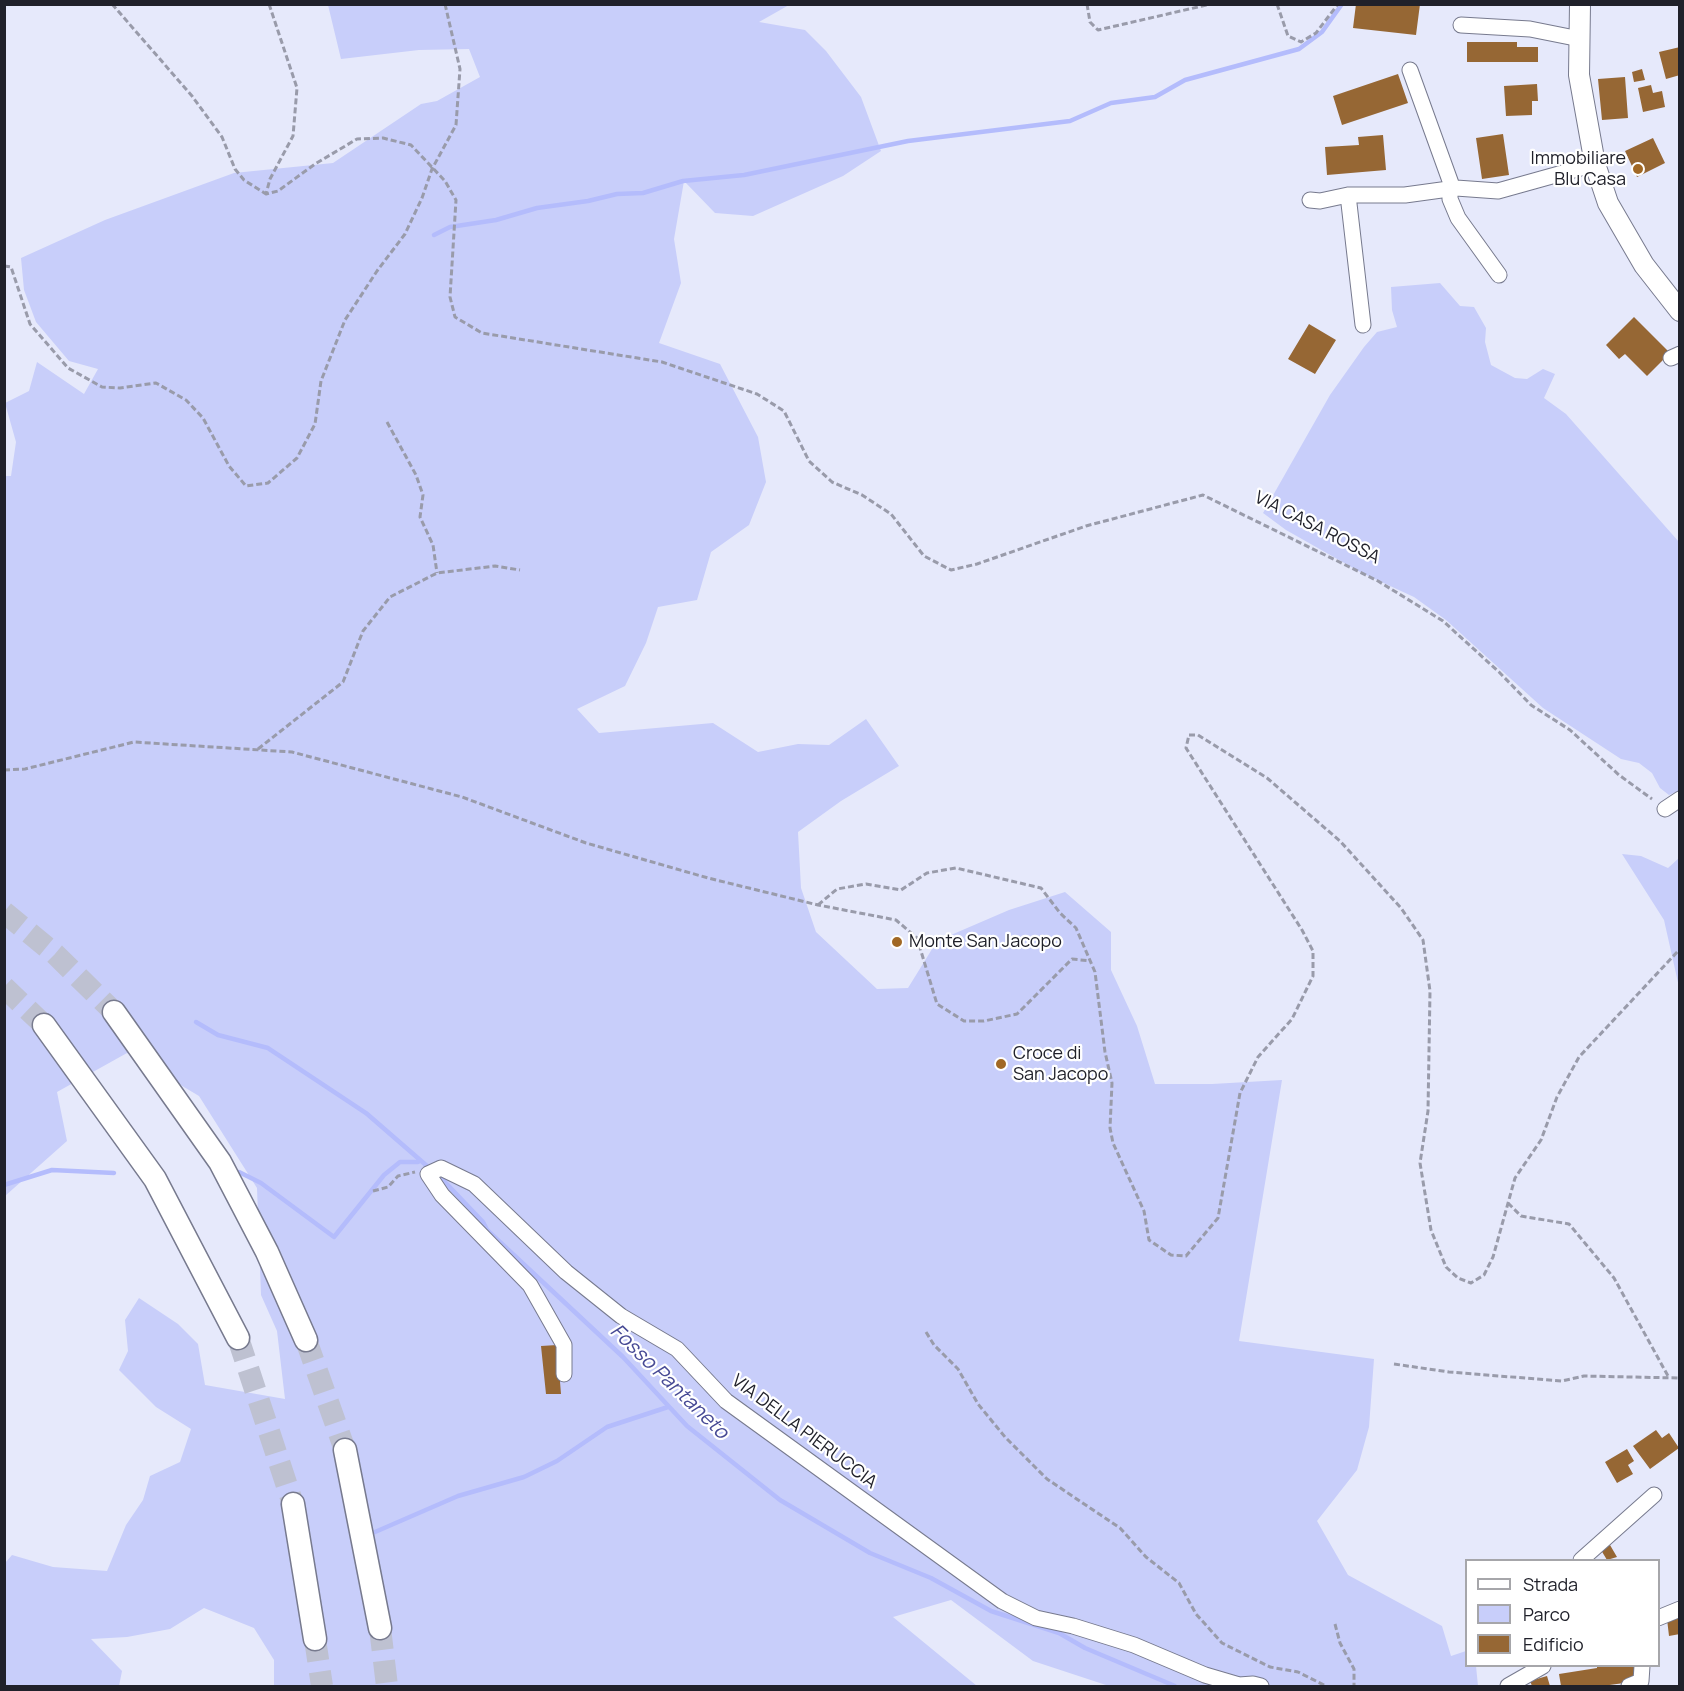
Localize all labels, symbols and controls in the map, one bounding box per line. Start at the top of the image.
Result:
place label: Immobiliare Blu Casa [1531,148,1626,190]
marker: Immobiliare Blu Casa [1631,162,1645,176]
street label: VIA CASA ROSSA [1251,487,1383,569]
place label: Monte San Jacopo [909,931,1062,953]
marker: Monte San Jacopo [890,935,904,949]
place label: Croce di San Jacopo [1013,1043,1108,1086]
marker: Croce di San Jacopo [994,1057,1008,1071]
water label: Fosso Pantaneto [605,1320,733,1444]
street label: VIA DELLA PIERUCCIA [727,1370,881,1494]
legend [1465,1559,1660,1667]
text: Strada [1523,1572,1578,1596]
text: Parco [1523,1602,1570,1626]
text: Edificio [1523,1632,1584,1656]

